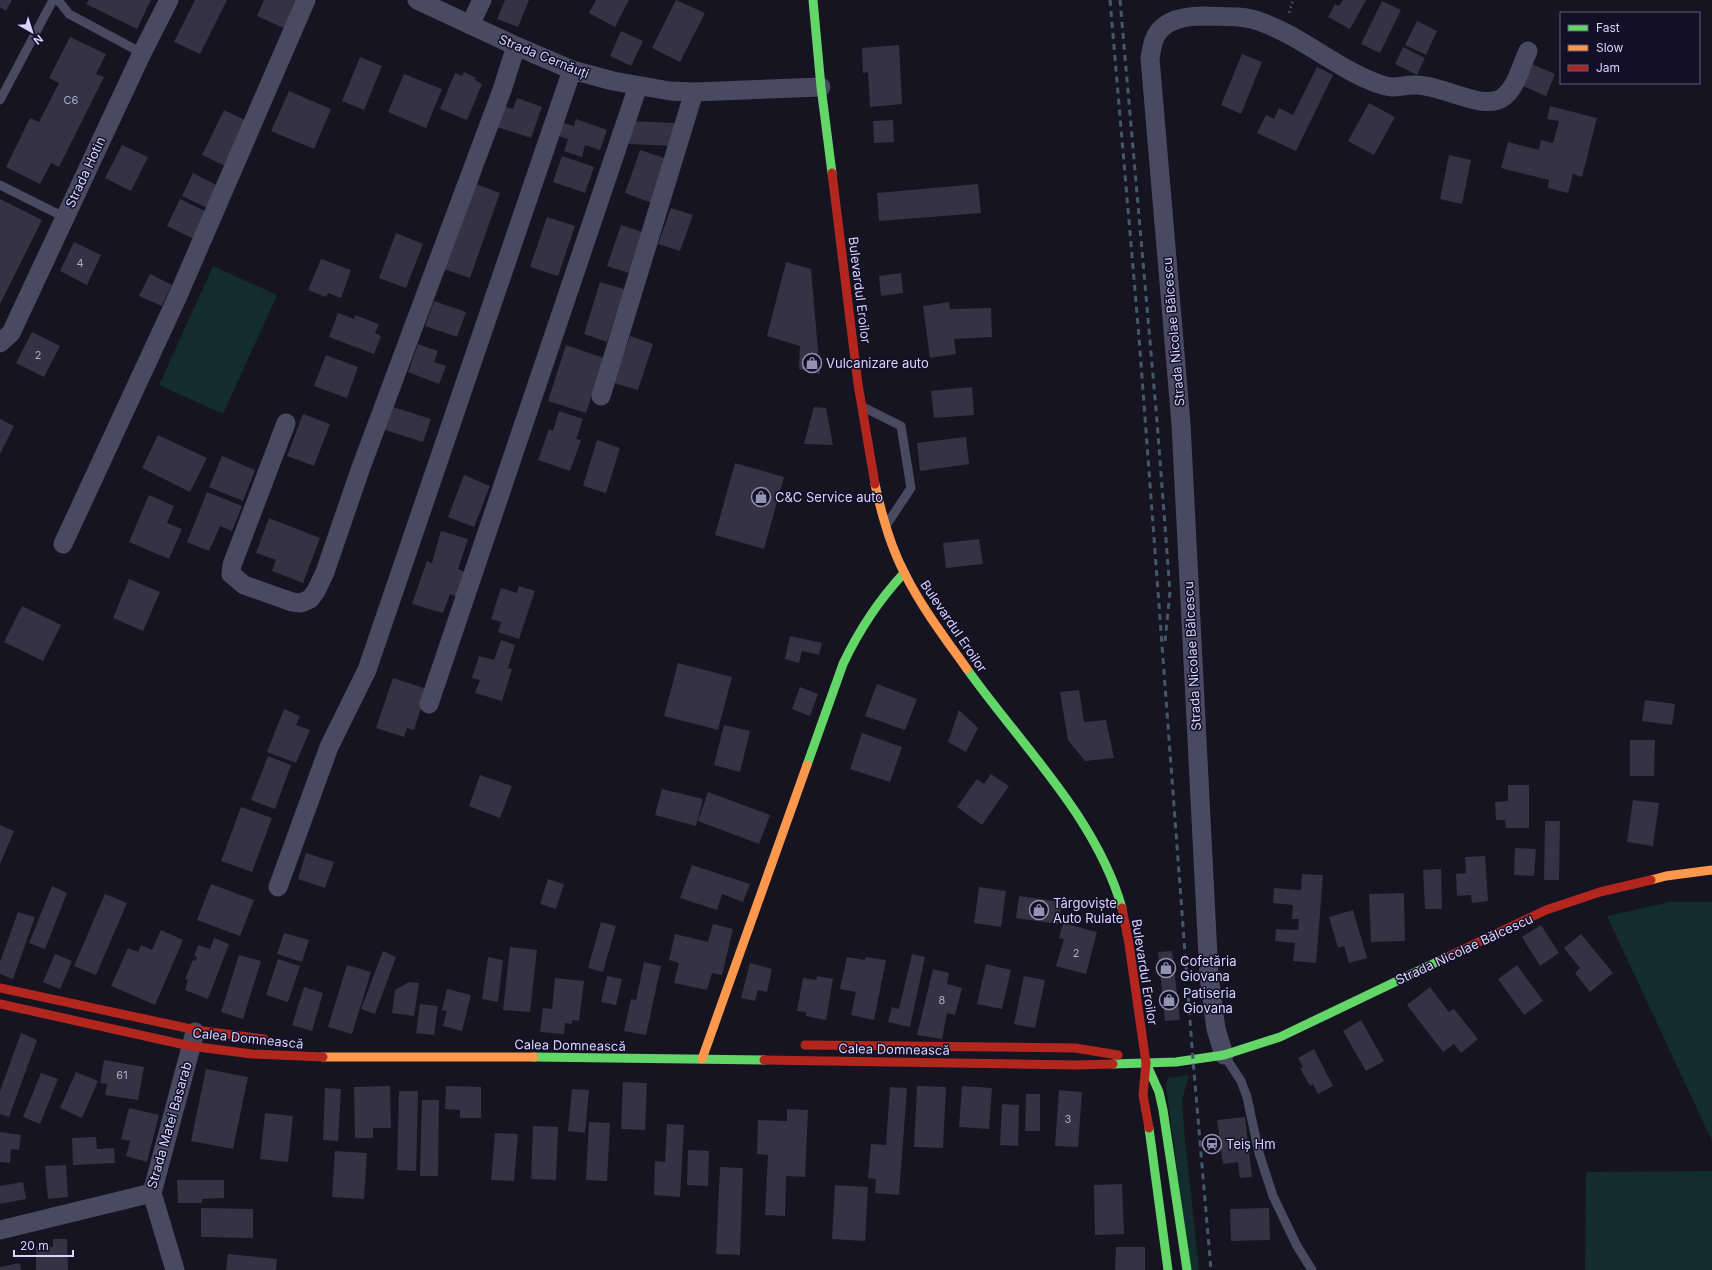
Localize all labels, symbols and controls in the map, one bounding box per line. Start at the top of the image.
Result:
north arrow [12,12,52,52]
legend [1560,12,1700,84]
text: Fast [1596,20,1620,35]
street label: Strada Cernăuți [496,31,591,82]
text: N [31,32,46,48]
text: Slow [1596,40,1624,55]
text: Jam [1596,60,1620,75]
house number: C6 [64,93,79,107]
street label: Strada Hotin [62,134,108,210]
street label: Bulevardul Eroilor [846,236,875,344]
house number: 4 [76,256,84,270]
street label: Strada Nicolae Bălcescu [1159,257,1187,407]
house number: 2 [35,348,41,362]
shop icon: Vulcanizare auto [801,352,823,374]
place label: Vulcanizare auto [826,355,929,371]
shop icon: C&C Service auto [750,486,772,508]
place label: C&C Service auto [775,489,883,505]
street label: Bulevardul Eroilor [917,577,991,675]
street label: Strada Nicolae Bălcescu [1180,581,1204,731]
place label: Târgoviște Auto Rulate [1053,895,1123,926]
shop icon: Târgoviște Auto Rulate [1028,899,1050,921]
street label: Strada Nicolae Bălcescu [1393,910,1535,988]
street label: Bulevardul Eroilor [1129,918,1161,1026]
house number: 2 [1073,946,1079,960]
place label: Cofetăria Giovana [1180,953,1236,984]
shop icon: Cofetăria Giovana [1155,957,1177,979]
place label: Patiseria Giovana [1183,985,1236,1016]
shop icon: Patiseria Giovana [1158,989,1180,1011]
house number: 8 [939,993,946,1007]
street label: Calea Domnească [192,1024,304,1052]
street label: Calea Domnească [514,1036,626,1054]
street label: Calea Domnească [838,1040,950,1058]
street label: Strada Matei Basarab [143,1060,195,1190]
house number: 61 [116,1068,128,1082]
house number: 3 [1065,1112,1072,1126]
station icon: Teiș Hm [1201,1133,1223,1155]
place label: Teiș Hm [1226,1136,1276,1152]
scale bar [14,1232,73,1258]
text: 20 m [20,1238,49,1253]

